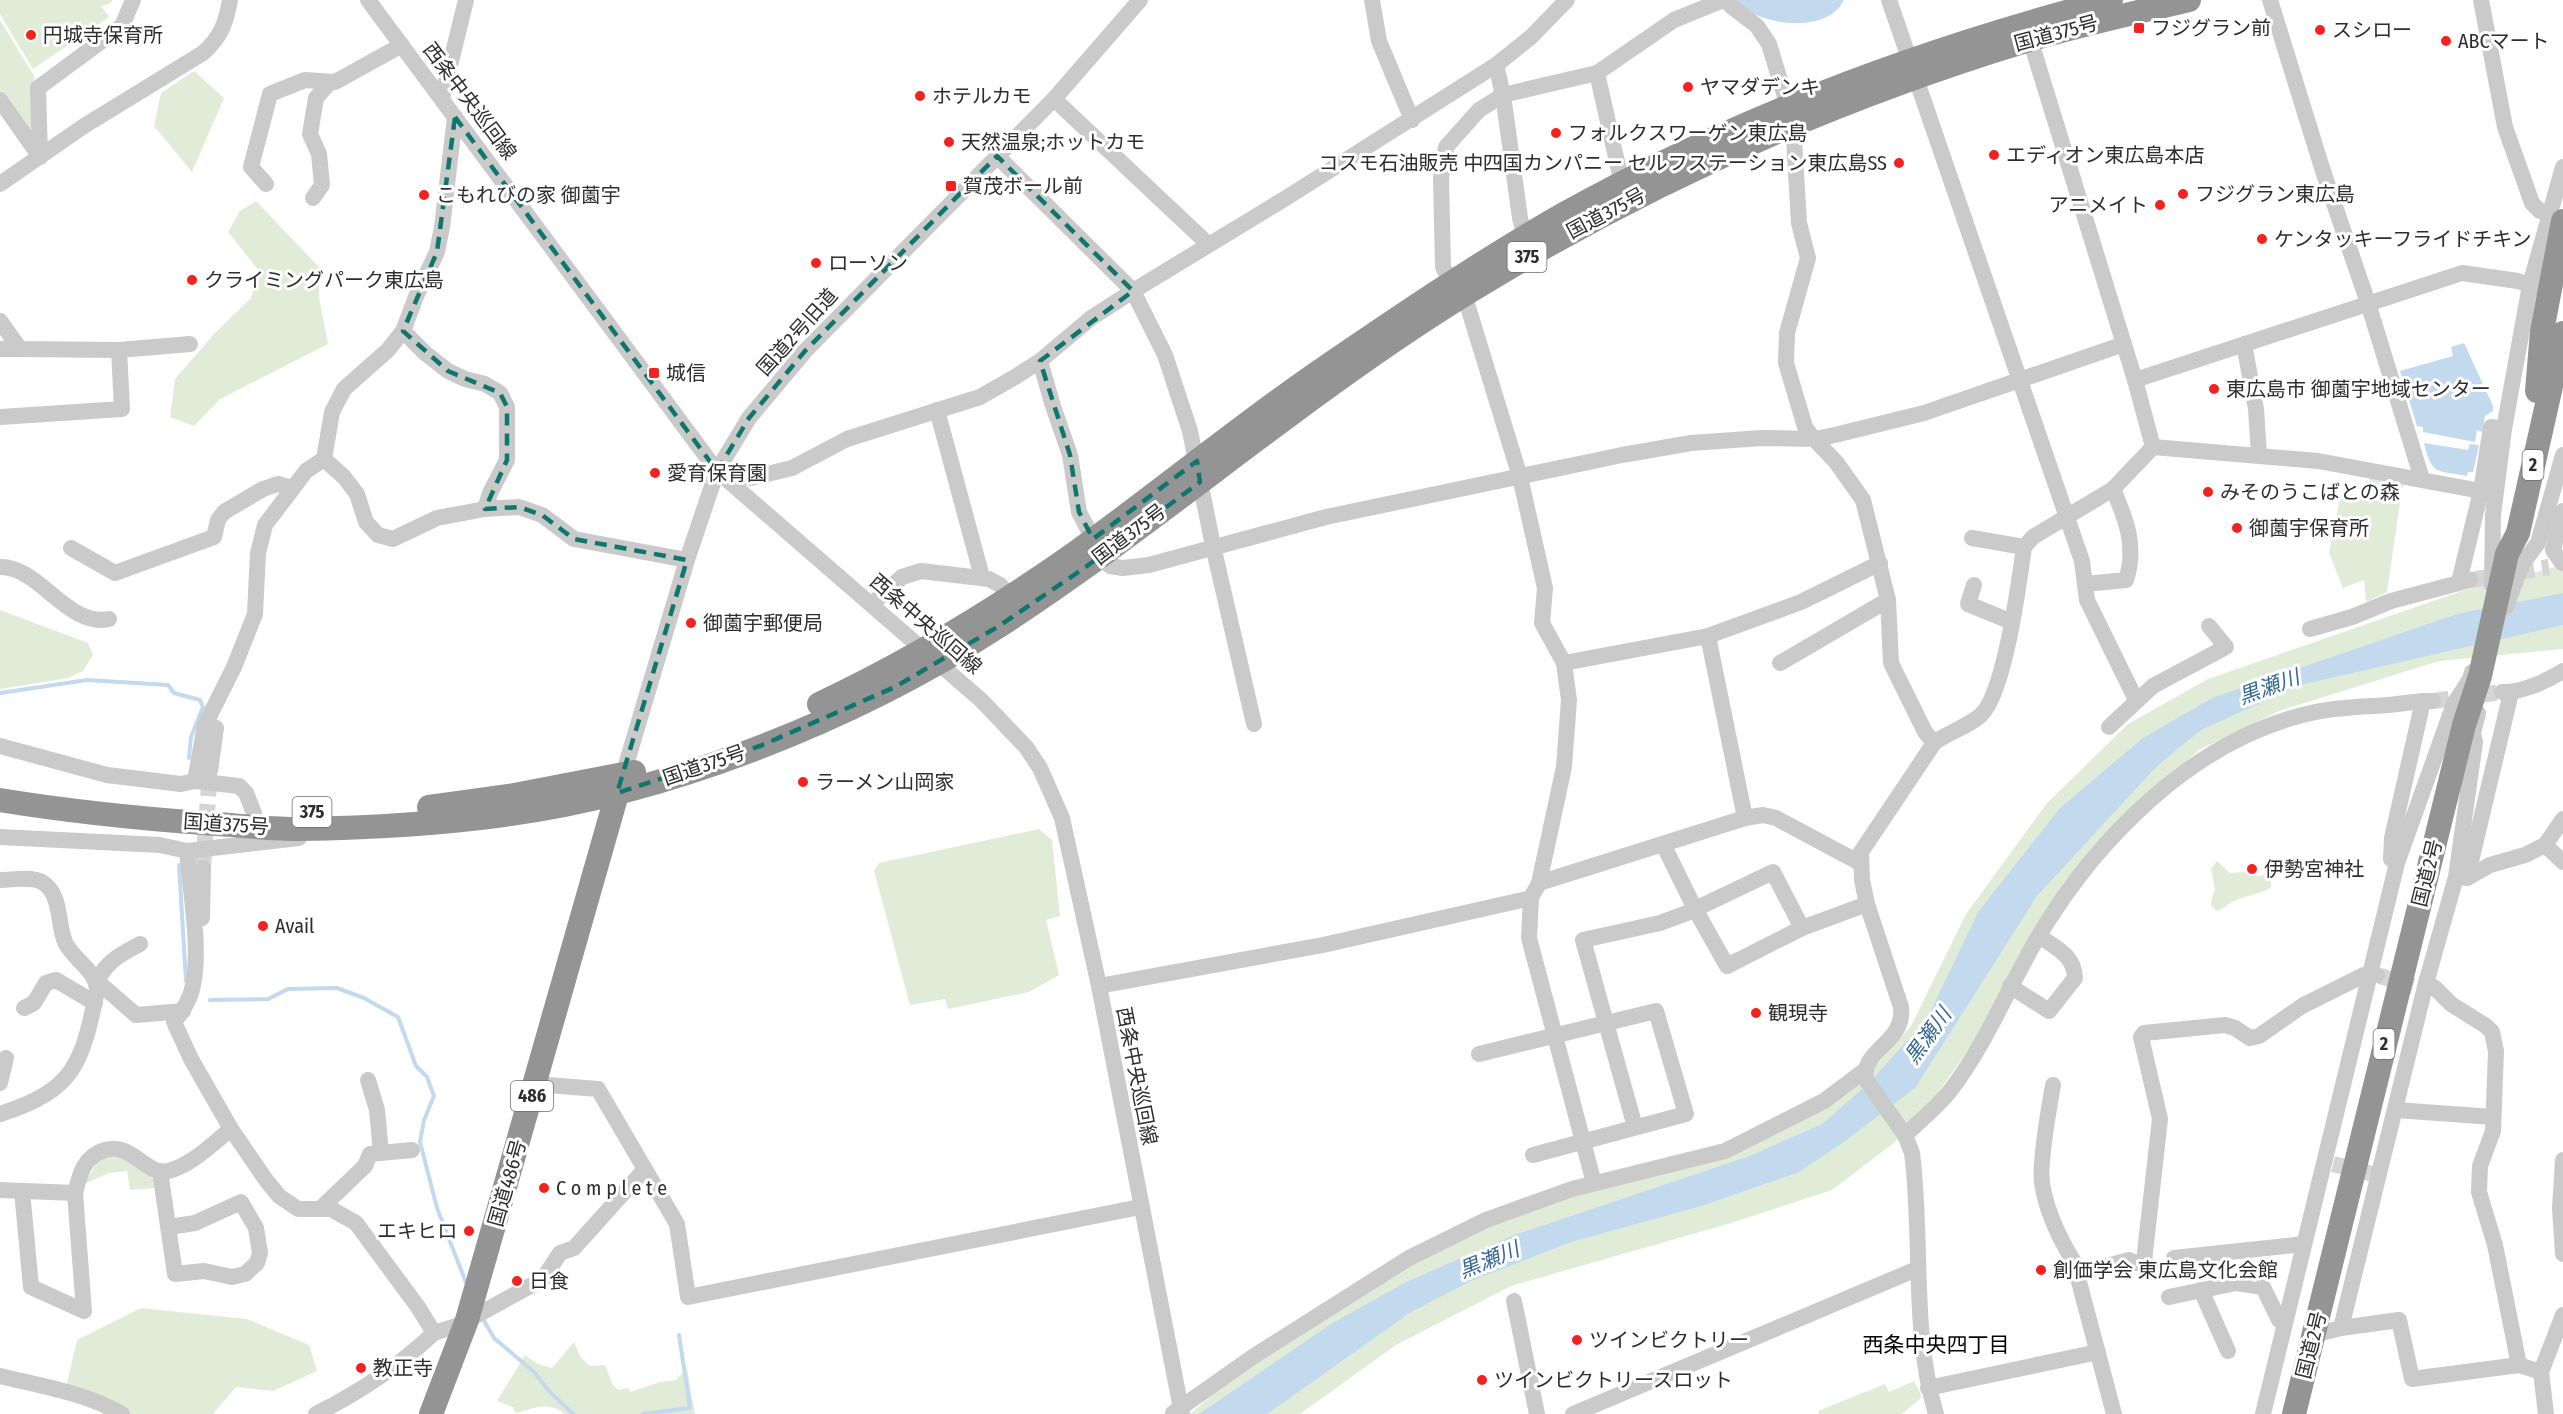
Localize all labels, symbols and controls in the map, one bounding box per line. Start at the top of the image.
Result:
street label: 国道375号 [2011,10,2101,56]
place label: フジグラン前 [2151,16,2271,40]
place label: スシロー [2332,18,2412,42]
marker: フジグラン前 [2132,21,2146,35]
place label: 円城寺保育所 [43,23,163,47]
marker: スシロー [2313,23,2327,37]
marker: 円城寺保育所 [24,28,38,42]
place label: ABCマート [2458,29,2550,53]
marker: ABCマート [2439,34,2453,48]
street label: 西条中央巡回線 [418,38,522,164]
place label: ヤマダデンキ [1700,75,1820,99]
marker: ヤマダデンキ [1681,80,1695,94]
place label: ホテルカモ [932,84,1031,108]
marker: ホテルカモ [913,89,927,103]
place label: フォルクスワーゲン東広島 [1568,121,1807,145]
marker: フォルクスワーゲン東広島 [1549,126,1563,140]
place label: 天然温泉;ホットカモ [961,130,1145,154]
marker: 天然温泉;ホットカモ [942,135,956,149]
place label: エディオン東広島本店 [2006,143,2205,167]
marker: エディオン東広島本店 [1987,148,2001,162]
place label: コスモ石油販売 中四国カンパニー セルフステーション東広島SS [1318,151,1887,175]
marker: コスモ石油販売 中四国カンパニー セルフステーション東広島SS [1892,156,1906,170]
place label: 賀茂ボール前 [963,174,1083,198]
marker: 賀茂ボール前 [944,179,958,193]
street label: 国道375号 [1562,182,1650,244]
place label: フジグラン東広島 [2195,182,2355,206]
place label: こもれびの家 御薗宇 [436,183,621,207]
marker: フジグラン東広島 [2176,187,2190,201]
marker: こもれびの家 御薗宇 [417,188,431,202]
place label: アニメイト [2048,193,2148,217]
marker: アニメイト [2153,198,2167,212]
place label: ケンタッキーフライドチキン [2274,227,2532,251]
marker: ケンタッキーフライドチキン [2255,232,2269,246]
road number: 375 [1508,242,1546,272]
place label: ローソン [828,251,908,275]
marker: ローソン [809,256,823,270]
place label: クライミングパーク東広島 [204,268,444,292]
marker: クライミングパーク東広島 [185,273,199,287]
street label: 国道2号旧道 [752,284,842,380]
place label: 城信 [666,361,706,385]
marker: 城信 [647,366,661,380]
place label: 東広島市 御薗宇地域センター [2226,377,2491,401]
marker: 東広島市 御薗宇地域センター [2207,382,2221,396]
road number: 2 [2522,450,2544,480]
place label: 愛育保育園 [667,461,767,485]
marker: 愛育保育園 [648,466,662,480]
place label: みそのうこばとの森 [2220,480,2400,504]
marker: みそのうこばとの森 [2201,485,2215,499]
street label: 国道375号 [1087,499,1171,569]
place label: 御薗宇保育所 [2249,516,2369,540]
marker: 御薗宇保育所 [2230,521,2244,535]
street label: 西条中央巡回線 [865,569,987,679]
place label: 御薗宇郵便局 [703,611,823,635]
marker: 御薗宇郵便局 [684,616,698,630]
water label: 黒瀬川 [2235,663,2305,710]
street label: 国道375号 [659,740,749,790]
place label: ラーメン山岡家 [815,770,954,794]
marker: ラーメン山岡家 [796,775,810,789]
road number: 375 [292,797,332,827]
street label: 国道375号 [182,809,270,839]
street label: 国道2号 [2407,837,2447,909]
place label: 伊勢宮神社 [2264,857,2364,881]
marker: 伊勢宮神社 [2245,862,2259,876]
place label: Avail [275,914,314,938]
marker: Avail [256,919,270,933]
place label: 観現寺 [1768,1001,1828,1025]
water label: 黒瀬川 [1899,1001,1958,1069]
street label: 西条中央巡回線 [1112,1005,1162,1147]
marker: 観現寺 [1749,1006,1763,1020]
road number: 2 [2374,1029,2394,1059]
road number: 486 [511,1081,553,1111]
street label: 国道486号 [483,1137,531,1229]
place label: C o m p l e t e [556,1176,667,1200]
marker: C o m p l e t e [537,1181,551,1195]
place label: エキヒロ [377,1219,457,1243]
marker: エキヒロ [462,1224,476,1238]
water label: 黒瀬川 [1455,1235,1525,1284]
place label: 創価学会 東広島文化会館 [2053,1258,2278,1282]
marker: 創価学会 東広島文化会館 [2034,1263,2048,1277]
place label: 日食 [529,1269,569,1293]
marker: 日食 [510,1274,524,1288]
street label: 国道2号 [2291,1309,2331,1381]
place label: ツインビクトリー [1589,1328,1749,1352]
district label: 西条中央四丁目 [1863,1332,2010,1358]
marker: ツインビクトリー [1570,1333,1584,1347]
place label: 教正寺 [373,1356,433,1380]
marker: 教正寺 [354,1361,368,1375]
place label: ツインビクトリースロット [1494,1368,1733,1392]
marker: ツインビクトリースロット [1475,1373,1489,1387]

